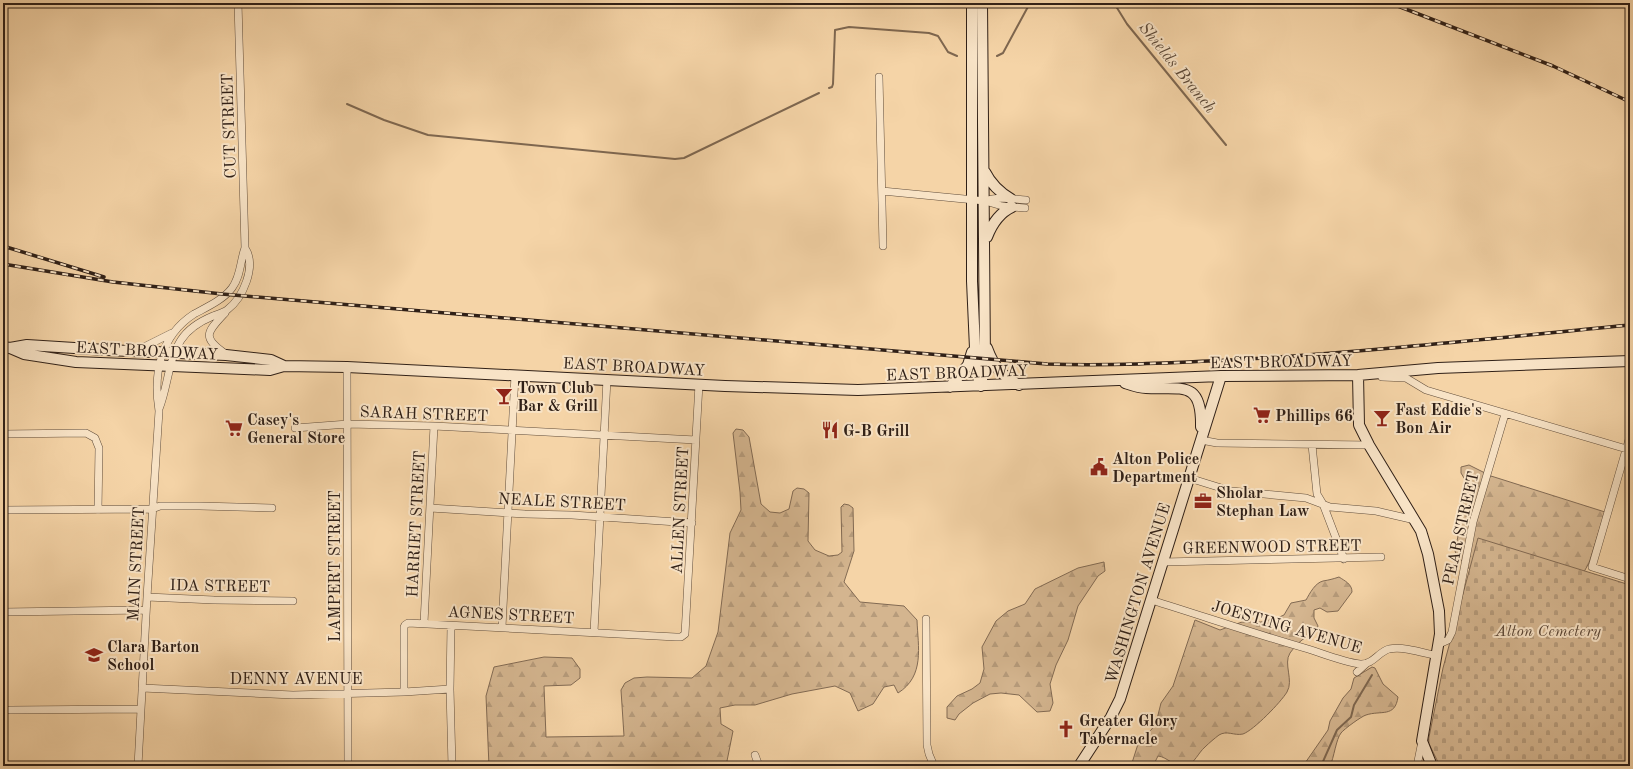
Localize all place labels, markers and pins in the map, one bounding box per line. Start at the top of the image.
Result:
place label: Town Club Bar & Grill [517,381,598,415]
bar icon: Town Club Bar & Grill [494,386,514,406]
place label: Fast Eddie's Bon Air [1395,403,1482,437]
supermarket icon: Phillips 66 [1252,405,1272,425]
bar icon: Fast Eddie's Bon Air [1372,408,1392,428]
place label: Phillips 66 [1275,409,1353,425]
place label: Casey's General Store [247,413,345,447]
supermarket icon: Casey's General Store [224,418,244,438]
restaurant icon: G-B Grill [820,420,840,440]
place label: G-B Grill [843,424,909,440]
place label: Alton Police Department [1112,452,1199,486]
public building icon: Alton Police Department [1089,457,1109,477]
place label: Sholar Stephan Law [1216,486,1310,520]
office icon: Sholar Stephan Law [1193,491,1213,511]
place label: Clara Barton School [107,640,199,674]
school or university icon: Clara Barton School [84,645,104,665]
place label: Greater Glory Tabernacle [1079,714,1178,748]
church icon: Greater Glory Tabernacle [1056,719,1076,739]

